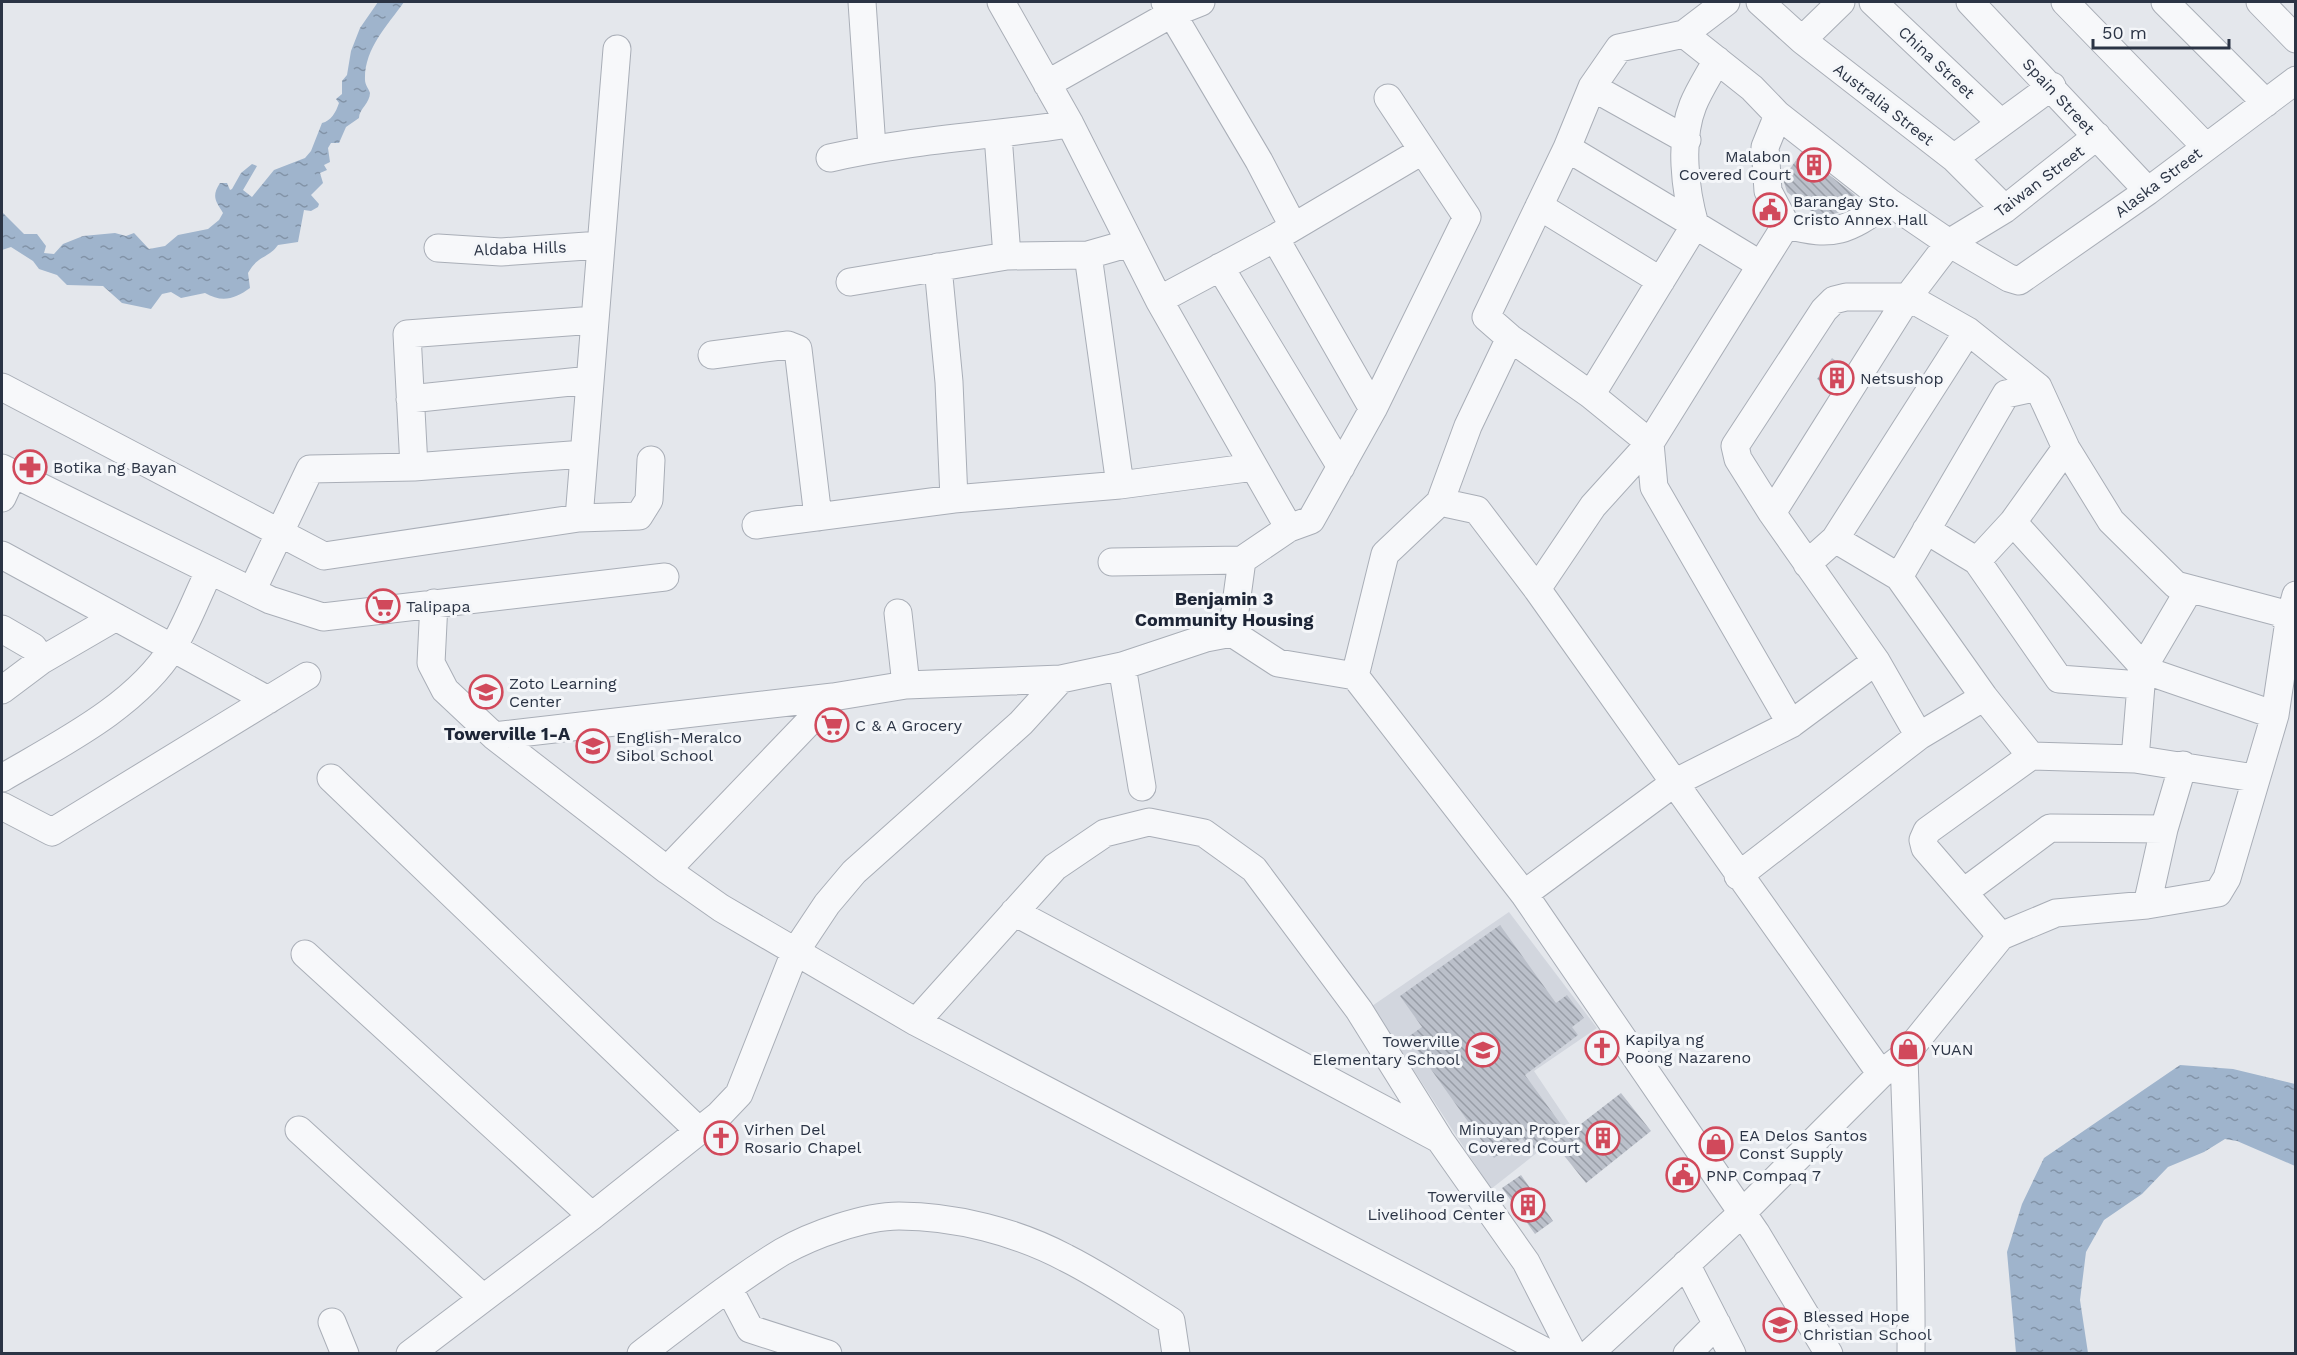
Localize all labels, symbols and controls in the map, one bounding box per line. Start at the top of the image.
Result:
scale bar [2093,12,2230,50]
street label: China Street [1895,22,1979,103]
text: 50 m [2102,22,2147,43]
street label: Spain Street [2019,54,2099,139]
street label: Australia Street [1830,59,1938,150]
street label: Taiwan Street [1991,141,2088,221]
street label: Alaska Street [2111,143,2206,221]
place label: Malabon Covered Court [1679,147,1791,184]
building icon: Malabon Covered Court [1796,147,1832,183]
public building icon: Barangay Sto. Cristo Annex Hall [1752,192,1788,228]
place label: Barangay Sto. Cristo Annex Hall [1793,192,1928,229]
street label: Aldaba Hills [473,237,567,260]
building icon: Netsushop [1819,360,1855,396]
place label: Netsushop [1860,369,1944,388]
pharmacy icon: Botika ng Bayan [12,449,48,485]
place label: Botika ng Bayan [53,458,177,477]
supermarket icon: Talipapa [365,588,401,624]
district label: Benjamin 3 Community Housing [1135,588,1314,630]
place label: Talipapa [406,597,470,616]
school or university icon: Zoto Learning Center [468,674,504,710]
place label: Zoto Learning Center [509,674,617,711]
supermarket icon: C & A Grocery [814,707,850,743]
place label: C & A Grocery [855,716,963,735]
district label: Towerville 1-A [444,723,571,744]
school or university icon: English-Meralco Sibol School [575,728,611,764]
place label: English-Meralco Sibol School [616,728,742,765]
church icon: Kapilya ng Poong Nazareno [1584,1030,1620,1066]
place label: Kapilya ng Poong Nazareno [1625,1030,1751,1067]
shop icon: YUAN [1890,1031,1926,1067]
place label: Towerville Elementary School [1313,1032,1460,1069]
school or university icon: Towerville Elementary School [1465,1032,1501,1068]
place label: YUAN [1931,1040,1973,1059]
church icon: Virhen Del Rosario Chapel [703,1120,739,1156]
place label: Virhen Del Rosario Chapel [744,1120,861,1157]
place label: Minuyan Proper Covered Court [1458,1120,1580,1157]
building icon: Minuyan Proper Covered Court [1585,1120,1621,1156]
shop icon: EA Delos Santos Const Supply [1698,1126,1734,1162]
place label: EA Delos Santos Const Supply [1739,1126,1867,1163]
public building icon: PNP Compaq 7 [1665,1157,1701,1193]
place label: PNP Compaq 7 [1706,1166,1821,1185]
place label: Towerville Livelihood Center [1367,1187,1505,1224]
building icon: Towerville Livelihood Center [1510,1187,1546,1223]
school or university icon: Blessed Hope Christian School [1762,1307,1798,1343]
place label: Blessed Hope Christian School [1803,1307,1932,1344]

